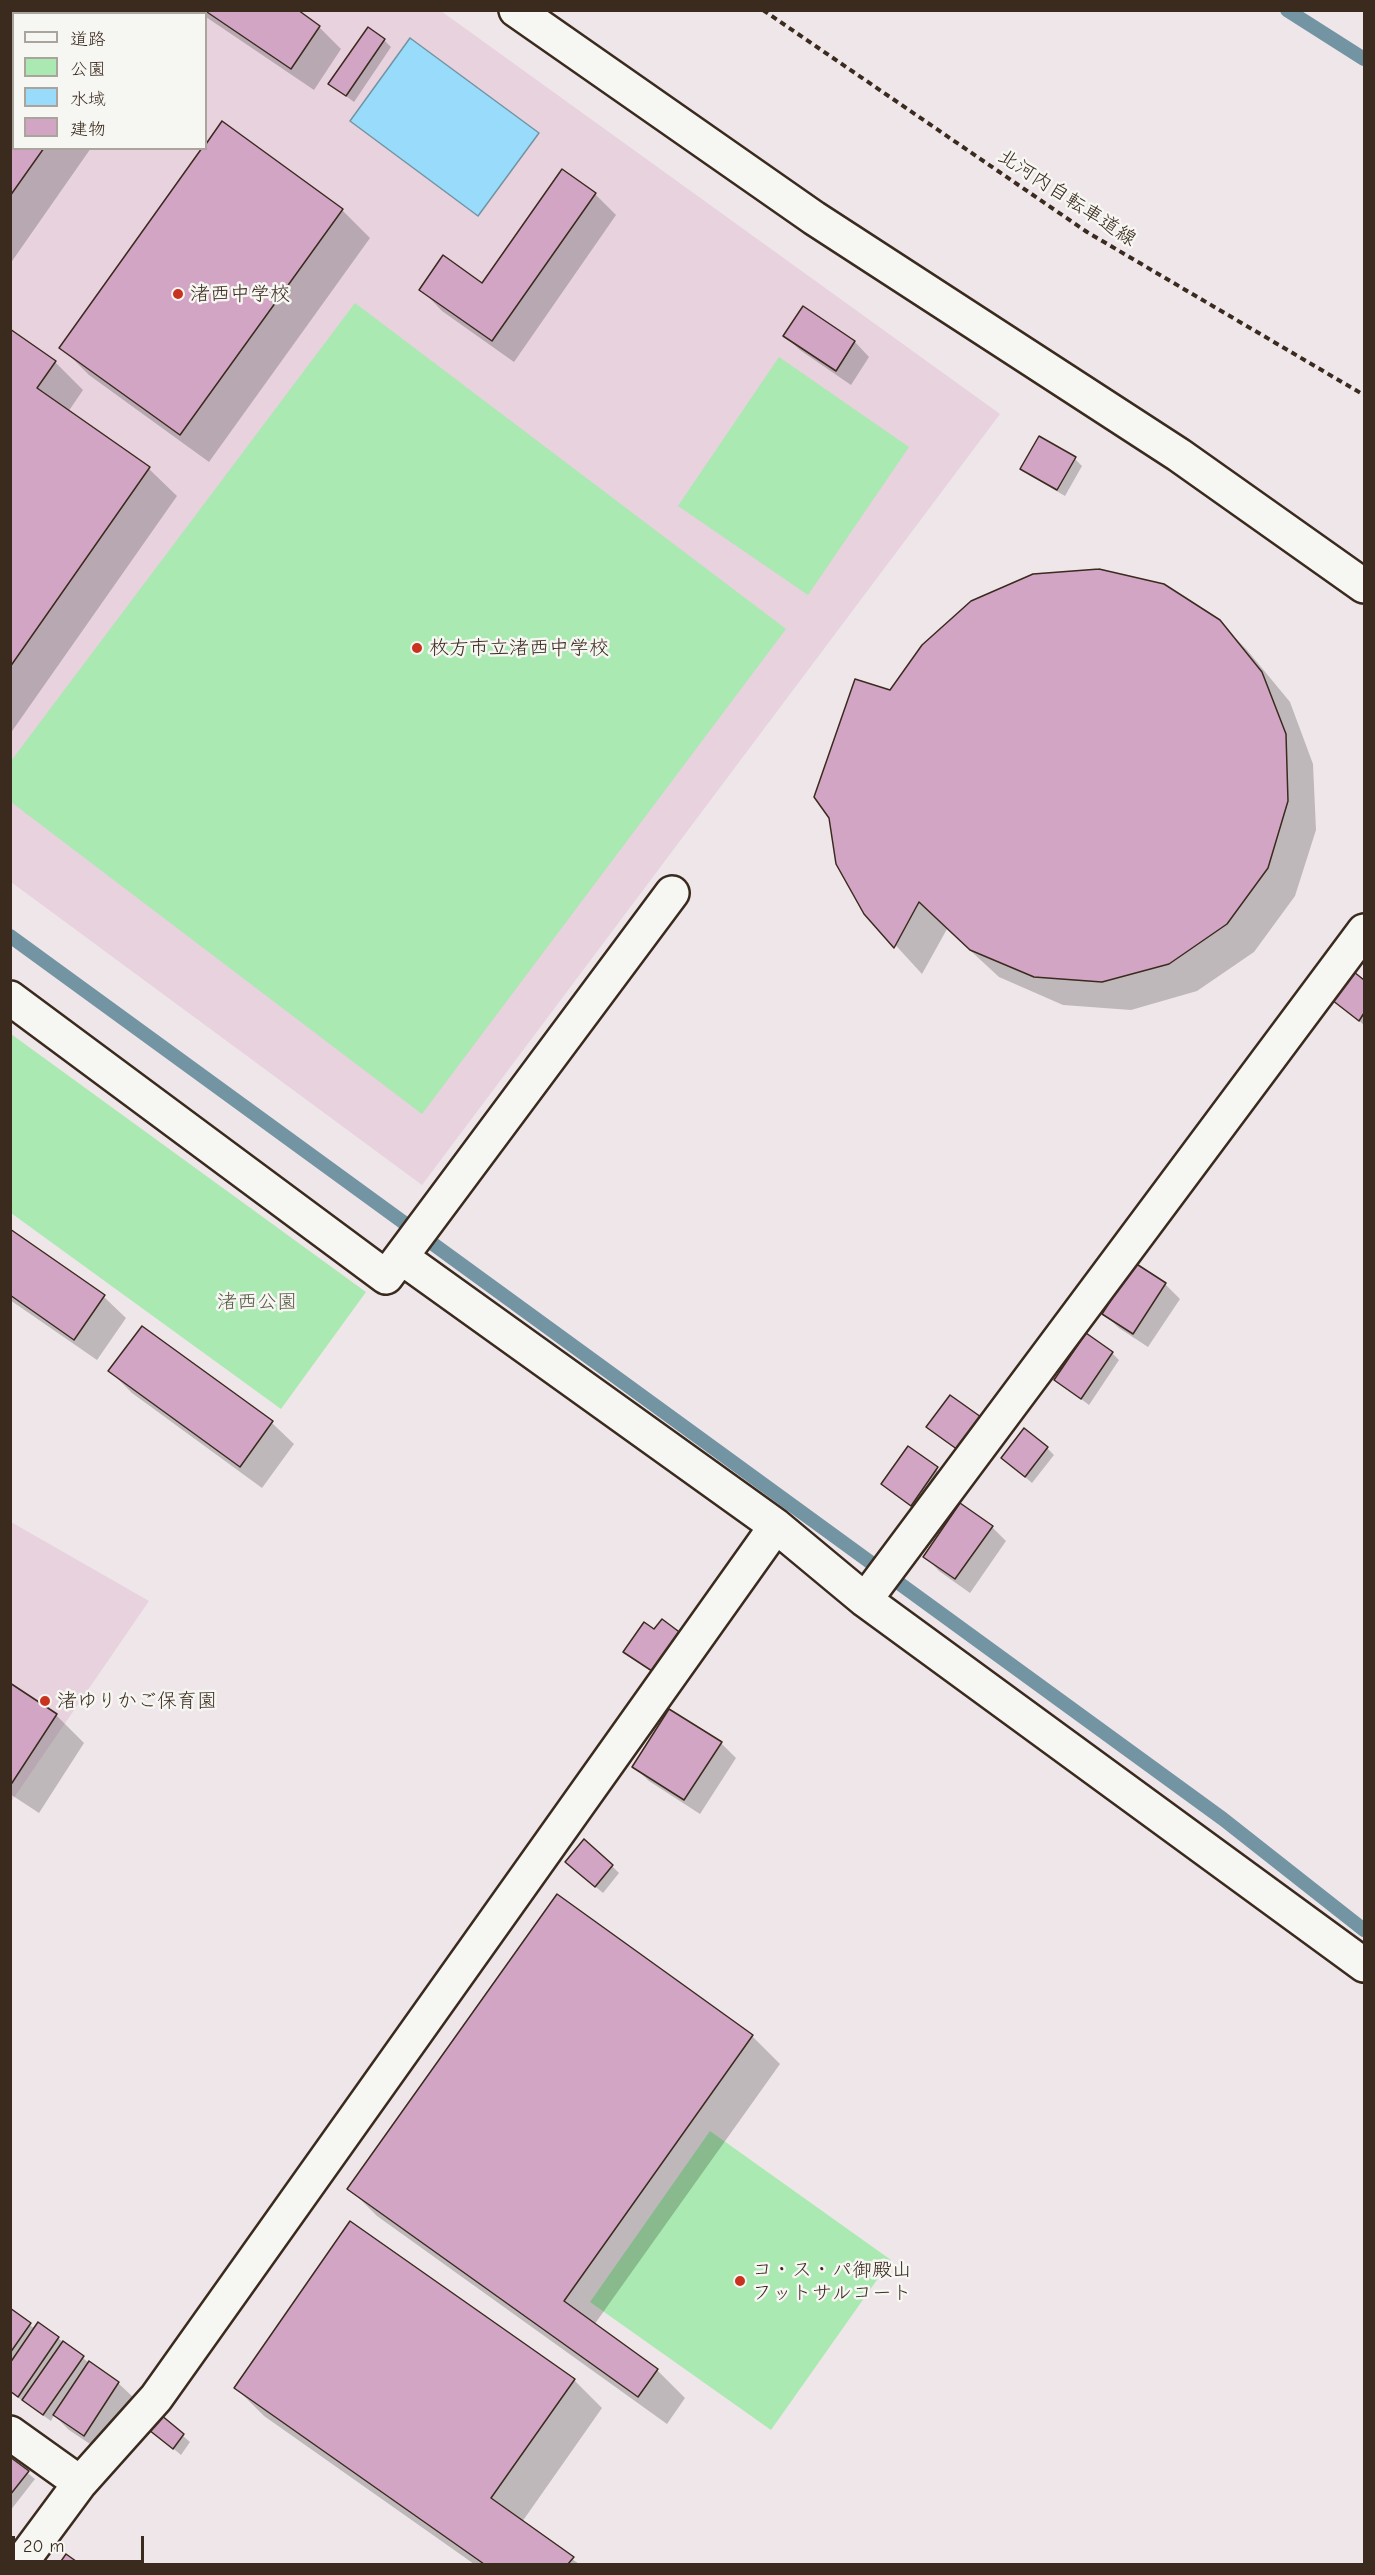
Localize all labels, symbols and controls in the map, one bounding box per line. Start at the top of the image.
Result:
legend [12,12,207,150]
text: 道路 [70,29,106,50]
text: 公園 [70,59,106,80]
text: 水域 [70,89,106,110]
text: 建物 [70,119,106,140]
street label: 北河内自転車道線 [993,144,1141,252]
place label: 渚西中学校 [190,282,290,306]
marker: 渚西中学校 [171,287,185,301]
place label: 枚方市立渚西中学校 [429,636,609,660]
marker: 枚方市立渚西中学校 [410,641,424,655]
park label: 渚西公園 [217,1290,297,1314]
place label: 渚ゆりかご保育園 [57,1689,217,1713]
marker: 渚ゆりかご保育園 [38,1694,52,1708]
place label: コ・ス・パ御殿山 フットサルコート [752,2258,912,2305]
marker: コ・ス・パ御殿山 フットサルコート [733,2274,747,2288]
scale bar [15,2524,147,2562]
text: 20 m [23,2536,64,2557]

